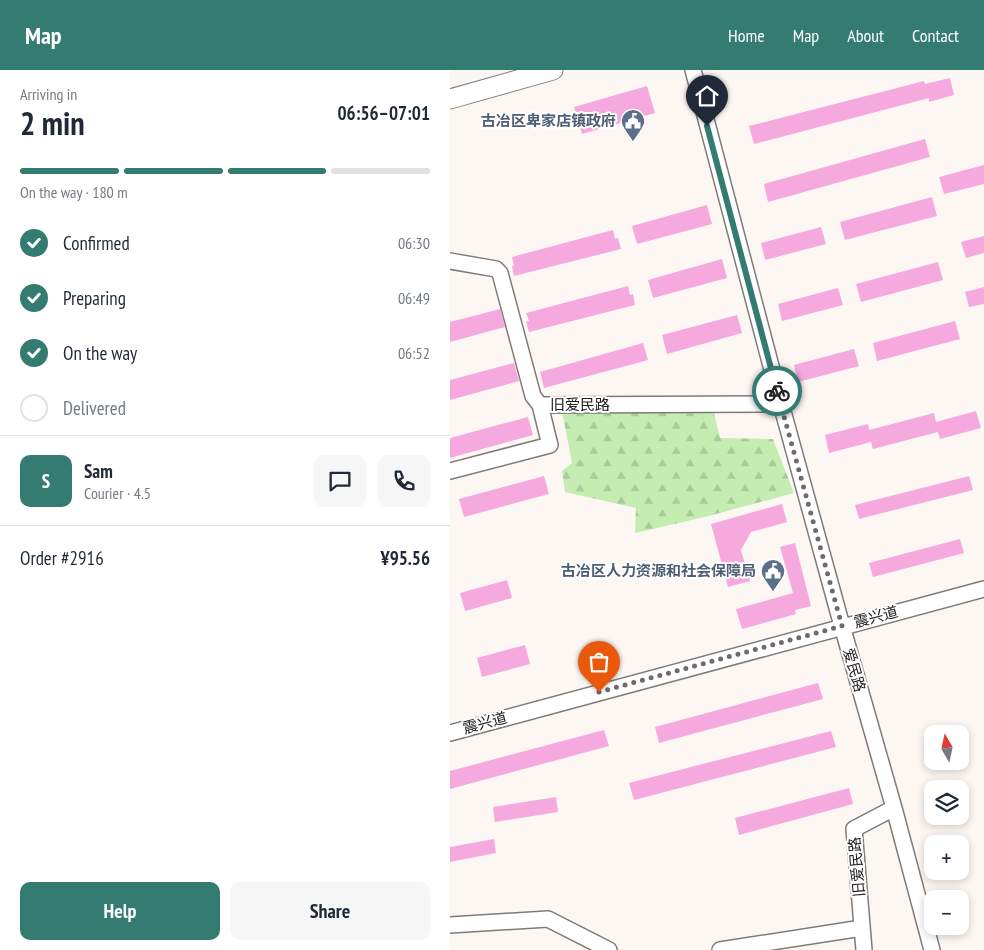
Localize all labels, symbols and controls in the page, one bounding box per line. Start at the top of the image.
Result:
text: Map [25,20,62,51]
text: Home [728,24,765,47]
text: Map [793,24,819,47]
text: About [847,24,884,47]
text: Contact [912,24,959,47]
pin [686,75,728,126]
icon: home [693,82,721,110]
text: Arriving in [20,84,77,104]
text: 06:56–07:01 [337,101,430,125]
text: 2 min [20,102,85,144]
public building icon: 古冶区卑家店镇政府 [620,108,646,142]
place label: 古冶区卑家店镇政府 [481,111,616,130]
text: On the way · 180 m [20,182,128,202]
icon: check [20,229,48,257]
text: Confirmed [63,231,130,255]
text: 06:30 [398,233,430,253]
icon: check [20,284,48,312]
text: Preparing [63,286,126,310]
text: 06:49 [398,288,430,308]
icon: check [20,339,48,367]
text: On the way [63,341,137,365]
text: 06:52 [398,343,430,363]
courier [752,366,802,416]
icon: bike [763,377,791,405]
street label: 旧爱民路 [550,395,610,414]
text: Delivered [63,396,126,420]
button: chat [314,455,366,507]
button: phone [378,455,430,507]
text: Sam [84,459,113,483]
text: S [42,469,50,493]
text: Courier · 4.5 [84,483,151,503]
text: Order #2916 [20,546,104,570]
text: ¥95.56 [381,546,430,570]
public building icon: 古冶区人力资源和社会保障局 [760,558,786,592]
place label: 古冶区人力资源和社会保障局 [561,561,756,580]
street label: 震兴道 [852,602,900,632]
pin [578,641,620,692]
street label: 爱民路 [839,646,870,694]
icon: bag [585,648,613,676]
street label: 震兴道 [461,708,509,738]
north arrow [924,725,969,770]
map controls [924,725,969,935]
button: layers [924,780,969,825]
button: + [924,835,969,880]
street label: 旧爱民路 [844,836,869,898]
button: Help [20,882,220,940]
button: Share [230,882,430,940]
button: − [924,890,969,935]

